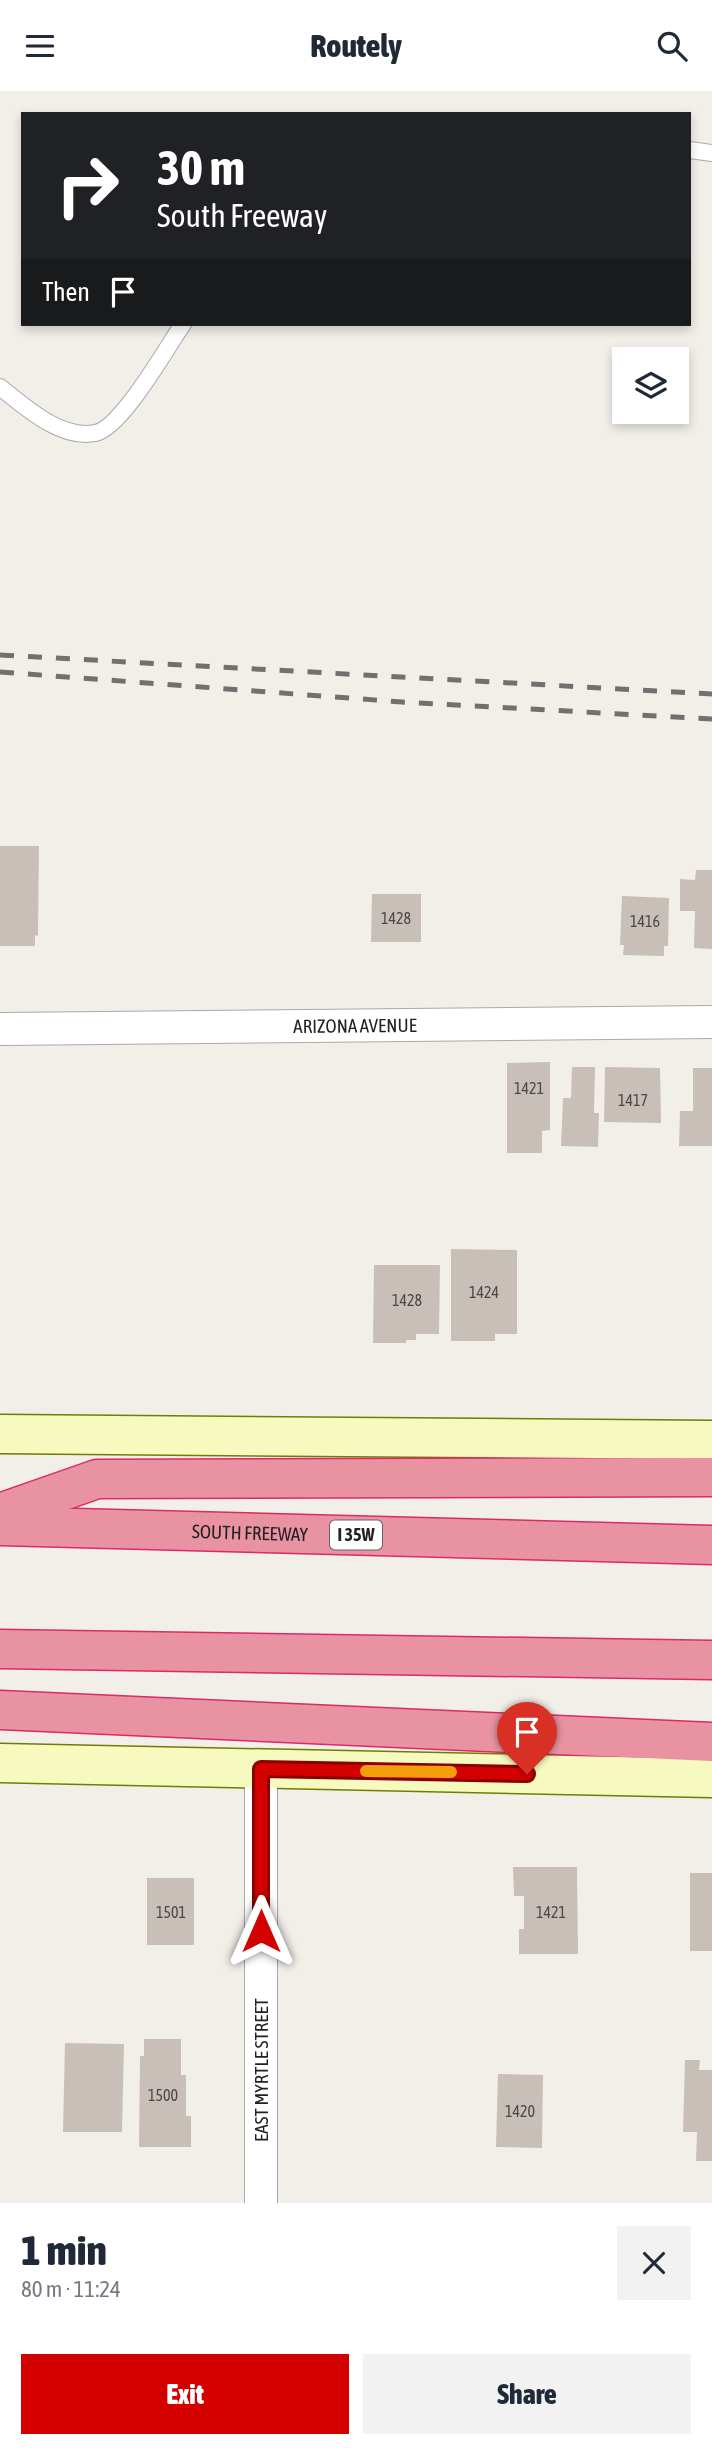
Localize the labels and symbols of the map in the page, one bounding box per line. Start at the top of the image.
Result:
house number: 1428 [381,909,411,927]
house number: 1416 [630,912,660,930]
street label: ARIZONA AVENUE [293,1014,417,1037]
house number: 1421 [514,1079,544,1097]
house number: 1417 [618,1091,648,1109]
house number: 1424 [469,1283,499,1301]
house number: 1428 [392,1291,422,1309]
street label: SOUTH FREEWAY [192,1520,309,1545]
road number: I 35W [330,1520,382,1549]
pin [497,1702,557,1774]
position arrow [224,1894,298,1968]
house number: 1501 [156,1903,186,1921]
house number: 1421 [536,1903,566,1921]
street label: EAST MYRTLE STREET [250,1997,272,2142]
house number: 1500 [148,2086,178,2104]
house number: 1420 [505,2102,535,2120]

